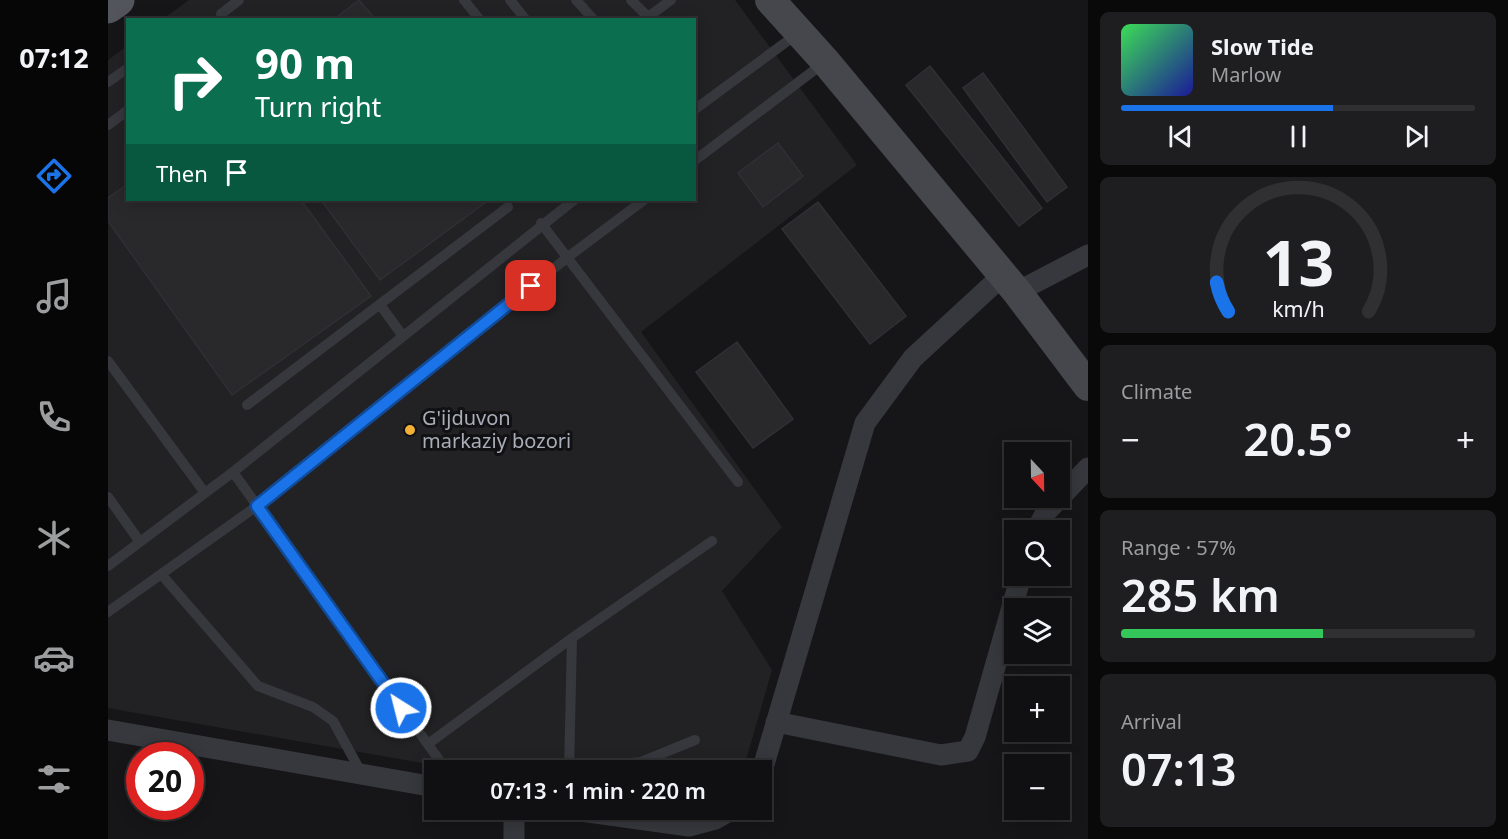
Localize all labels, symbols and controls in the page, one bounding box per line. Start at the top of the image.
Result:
text: Slow Tide [1211,31,1314,61]
text: 90 m [255,34,355,91]
text: 07:12 [19,39,89,76]
icon: right [156,42,234,120]
text: Marlow [1211,61,1281,88]
text: Turn right [255,88,381,125]
icon: previous [1164,120,1197,153]
icon: pause [1282,120,1315,153]
icon: next [1400,120,1433,153]
icon: directions [33,155,75,197]
icon: arrive [220,156,253,189]
text: Then [156,158,208,188]
text: 13 [1262,219,1334,304]
pin [505,260,556,311]
icon: arrive [514,269,547,302]
icon: music [33,275,75,317]
text: km/h [1272,294,1324,323]
text: Climate [1121,378,1192,405]
icon: phone [33,396,75,438]
place label: G'ijduvon markaziy bozori [422,404,571,454]
text: 20.5° [1244,408,1352,469]
text: − [1121,417,1140,462]
text: + [1456,417,1475,462]
marker: G'ijduvon markaziy bozori [403,423,417,437]
north arrow [1004,442,1070,508]
map controls [1004,442,1070,820]
icon: climate [33,517,75,559]
button: search [1004,520,1070,586]
text: Range · 57% [1121,534,1236,561]
text: 285 km [1121,564,1280,625]
button: layers [1004,598,1070,664]
icon: car [33,637,75,679]
position arrow [369,676,433,740]
button: + [1004,676,1070,742]
text: Arrival [1121,708,1182,735]
text: 07:13 [1121,738,1236,799]
speed limit sign: 20 [126,742,204,820]
button: − [1004,754,1070,820]
icon: filters [33,758,75,800]
text: 07:13 · 1 min · 220 m [490,775,706,805]

